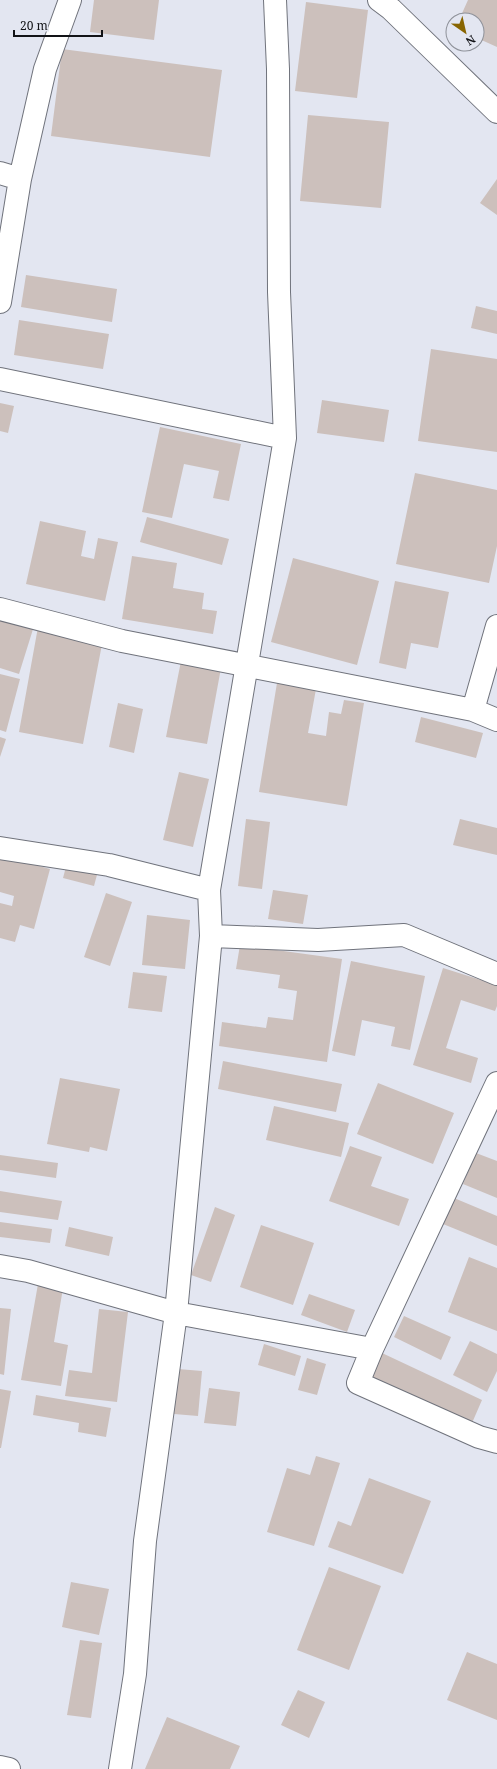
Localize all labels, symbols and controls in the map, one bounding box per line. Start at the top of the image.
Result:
scale bar [14,12,102,38]
north arrow [445,12,485,52]
text: 20 m [20,17,48,34]
text: N [463,32,479,50]

